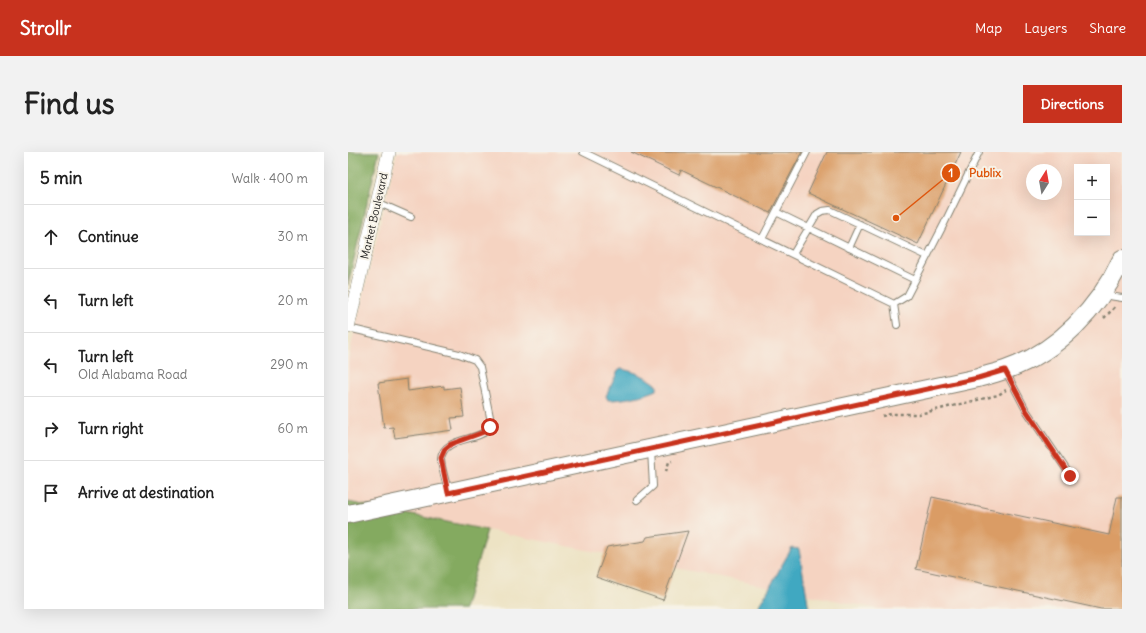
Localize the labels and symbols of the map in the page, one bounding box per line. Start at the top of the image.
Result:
callout: Publix [941,161,1009,185]
north arrow [1026,164,1062,200]
text: 1 [949,165,953,180]
text: Publix [969,165,1001,180]
street label: Market Boulevard [357,171,391,260]
route start [481,418,499,436]
route end [1061,467,1079,485]

